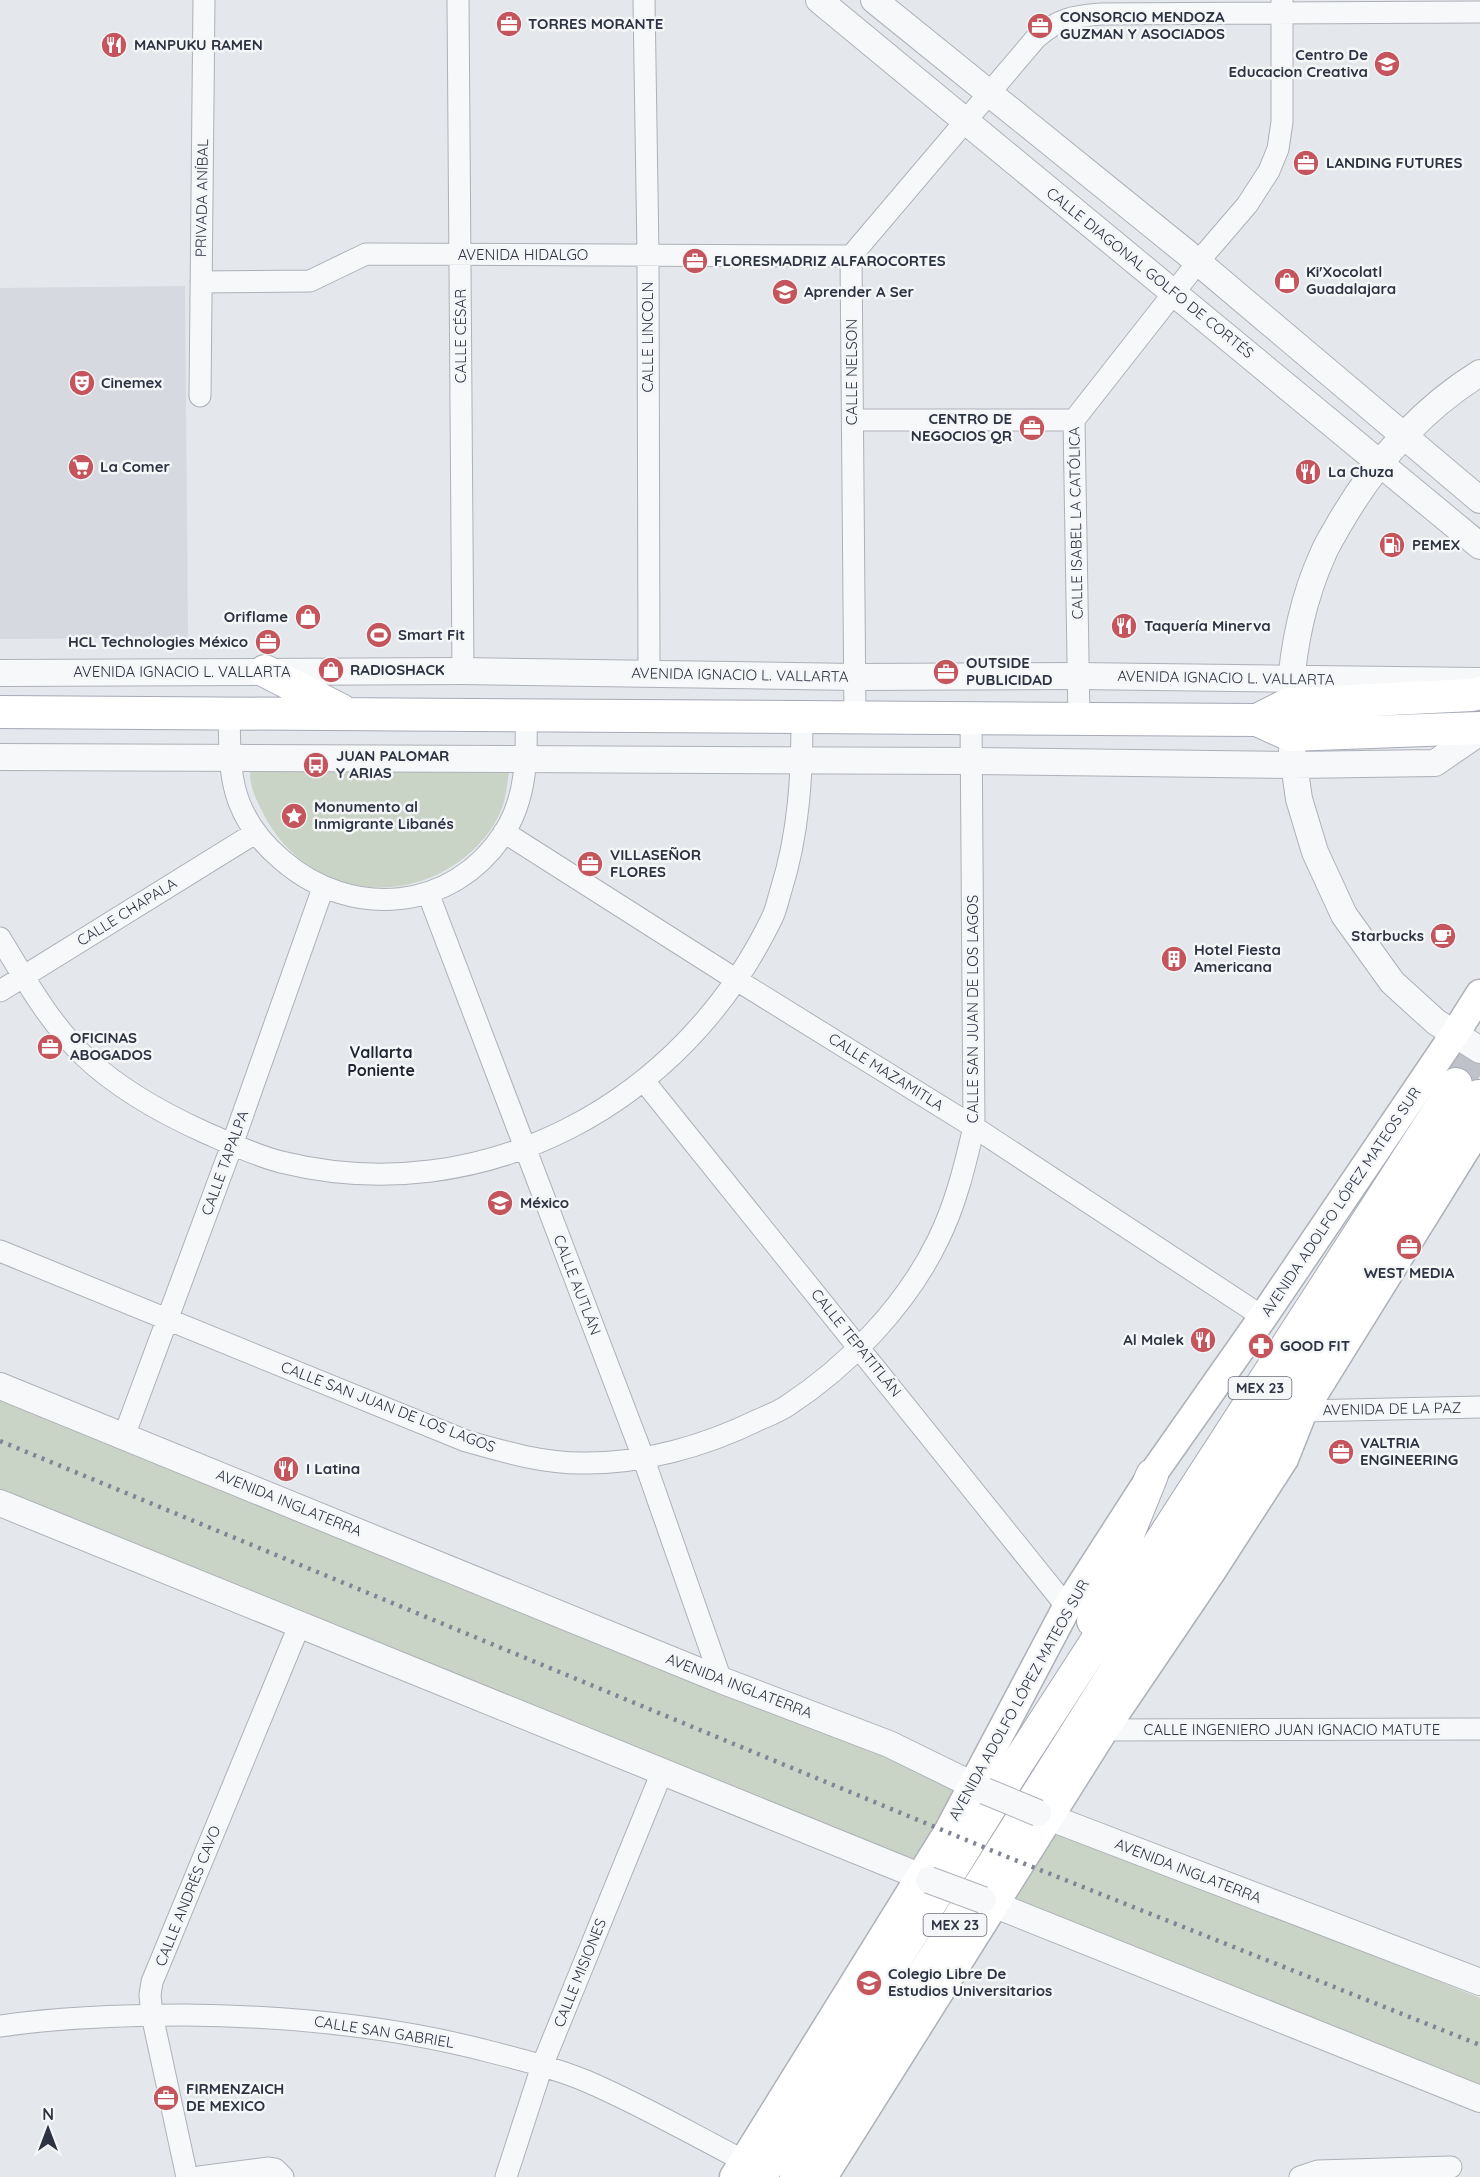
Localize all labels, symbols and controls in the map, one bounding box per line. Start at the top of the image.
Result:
place label: CONSORCIO MENDOZA GUZMAN Y ASOCIADOS [1060,7,1225,43]
office icon: TORRES MORANTE [494,9,524,39]
office icon: CONSORCIO MENDOZA GUZMAN Y ASOCIADOS [1025,11,1055,41]
place label: TORRES MORANTE [528,14,663,33]
restaurant icon: MANPUKU RAMEN [99,30,129,60]
place label: MANPUKU RAMEN [134,35,263,54]
place label: Centro De Educacion Creativa [1229,45,1368,81]
school or university icon: Centro De Educacion Creativa [1372,49,1402,79]
street label: PRIVADA ANÍBAL [191,139,212,257]
office icon: LANDING FUTURES [1291,148,1321,178]
place label: LANDING FUTURES [1326,153,1462,172]
street label: CALLE DIAGONAL GOLFO DE CORTÉS [1043,183,1258,362]
street label: AVENIDA HIDALGO [458,245,588,264]
office icon: FLORESMADRIZ ALFAROCORTES [680,246,710,276]
place label: FLORESMADRIZ ALFAROCORTES [714,251,946,270]
place label: Ki'Xocolatl Guadalajara [1306,262,1396,298]
shop icon: Ki'Xocolatl Guadalajara [1272,266,1302,296]
school or university icon: Aprender A Ser [770,277,800,307]
street label: CALLE LINCOLN [638,282,657,392]
place label: Aprender A Ser [804,282,915,301]
street label: CALLE CÉSAR [451,289,470,383]
street label: CALLE NELSON [842,319,861,425]
theatre icon: Cinemex [67,368,97,398]
place label: Cinemex [101,373,162,392]
place label: CENTRO DE NEGOCIOS QR [911,409,1012,445]
office icon: CENTRO DE NEGOCIOS QR [1017,413,1047,443]
street label: CALLE ISABEL LA CATÓLICA [1064,426,1087,619]
supermarket icon: La Comer [66,452,96,482]
place label: La Comer [100,457,170,476]
restaurant icon: La Chuza [1293,457,1323,487]
place label: La Chuza [1328,462,1394,481]
fuel station icon: PEMEX [1377,530,1407,560]
place label: PEMEX [1412,535,1460,554]
shop icon: Oriflame [293,602,323,632]
place label: Oriflame [224,607,288,626]
restaurant icon: Taquería Minerva [1109,611,1139,641]
place label: Taquería Minerva [1144,616,1271,635]
sports icon: Smart Fit [364,620,394,650]
place label: Smart Fit [398,625,465,644]
office icon: HCL Technologies México [253,627,283,657]
place label: HCL Technologies México [68,632,248,651]
place label: OUTSIDE PUBLICIDAD [966,653,1053,689]
shop icon: RADIOSHACK [316,655,346,685]
office icon: OUTSIDE PUBLICIDAD [931,657,961,687]
place label: RADIOSHACK [350,660,445,679]
street label: AVENIDA IGNACIO L. VALLARTA [73,662,291,681]
street label: AVENIDA IGNACIO L. VALLARTA [631,663,849,686]
street label: AVENIDA IGNACIO L. VALLARTA [1117,666,1335,689]
place label: JUAN PALOMAR Y ARIAS [336,746,449,782]
bus stop icon: JUAN PALOMAR Y ARIAS [301,750,331,780]
place label: Monumento al Inmigrante Libanés [314,797,454,833]
place icon: Monumento al Inmigrante Libanés [279,801,309,831]
place label: VILLASEÑOR FLORES [610,845,701,881]
office icon: VILLASEÑOR FLORES [575,849,605,879]
street label: CALLE CHAPALA [73,873,180,950]
street label: CALLE SAN JUAN DE LOS LAGOS [963,895,982,1123]
cafe icon: Starbucks [1428,921,1458,951]
place label: Starbucks [1351,926,1424,945]
place label: Hotel Fiesta Americana [1194,940,1281,976]
building icon: Hotel Fiesta Americana [1159,944,1189,974]
place label: OFICINAS ABOGADOS [70,1028,152,1064]
street label: CALLE MAZAMITLA [825,1028,948,1115]
office icon: OFICINAS ABOGADOS [35,1032,65,1062]
district label: Vallarta Poniente [347,1042,415,1080]
street label: AVENIDA ADOLFO LÓPEZ MATEOS SUR [1256,1083,1425,1320]
street label: CALLE TAPALPA [197,1108,252,1218]
school or university icon: México [485,1188,515,1218]
place label: México [520,1193,569,1212]
street label: CALLE AUTLÁN [550,1232,605,1338]
office icon: WEST MEDIA [1394,1232,1424,1262]
place label: WEST MEDIA [1364,1263,1455,1282]
street label: CALLE TEPATITLÁN [807,1285,906,1401]
restaurant icon: Al Malek [1188,1325,1218,1355]
place label: Al Malek [1123,1330,1184,1349]
pharmacy icon: GOOD FIT [1246,1331,1276,1361]
place label: GOOD FIT [1280,1336,1350,1355]
street label: CALLE SAN JUAN DE LOS LAGOS [278,1357,498,1456]
road number: MEX 23 [1228,1377,1292,1399]
street label: AVENIDA DE LA PAZ [1322,1398,1462,1419]
place label: VALTRIA ENGINEERING [1360,1433,1458,1469]
office icon: VALTRIA ENGINEERING [1326,1437,1356,1467]
restaurant icon: I Latina [271,1454,301,1484]
place label: I Latina [306,1459,360,1478]
street label: AVENIDA INGLATERRA [214,1465,365,1541]
street label: AVENIDA ADOLFO LÓPEZ MATEOS SUR [944,1576,1093,1824]
street label: AVENIDA INGLATERRA [663,1649,815,1722]
street label: CALLE INGENIERO JUAN IGNACIO MATUTE [1144,1720,1440,1739]
street label: CALLE ANDRÉS CAVO [151,1823,224,1969]
street label: AVENIDA INGLATERRA [1112,1834,1264,1907]
road number: MEX 23 [924,1914,986,1936]
street label: CALLE MISIONES [549,1916,610,2030]
place label: Colegio Libre De Estudios Universitarios [888,1964,1052,2000]
school or university icon: Colegio Libre De Estudios Universitarios [854,1968,884,1998]
street label: CALLE SAN GABRIEL [313,2011,455,2052]
place label: FIRMENZAICH DE MEXICO [186,2079,284,2115]
office icon: FIRMENZAICH DE MEXICO [151,2083,181,2113]
north arrow [18,2099,78,2159]
text: N [42,2104,54,2124]

